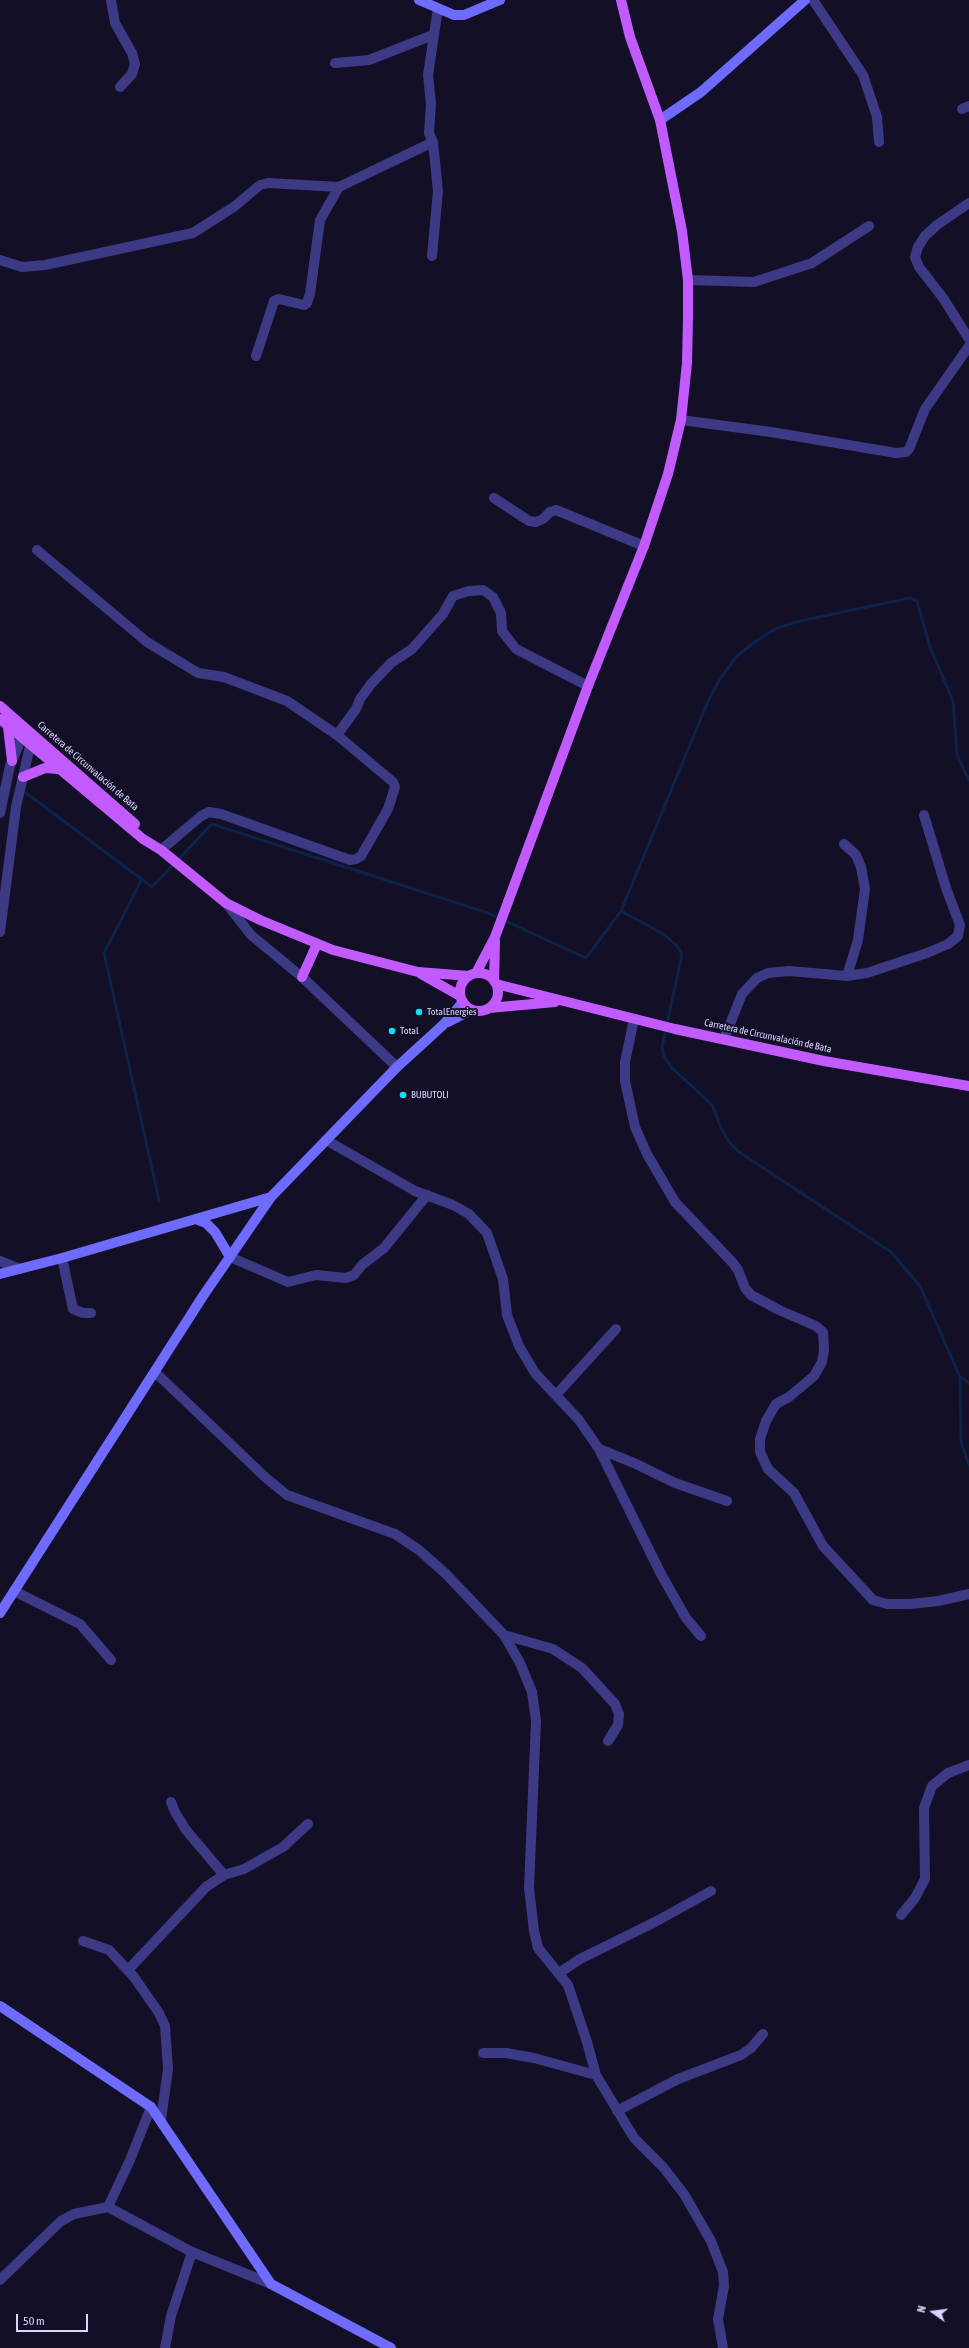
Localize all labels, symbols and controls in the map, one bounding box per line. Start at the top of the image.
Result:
street label: Carretera de Circunvalación de Bata [35,719,141,813]
place label: TotalEnergies [427,1006,477,1018]
marker: TotalEnergies [414,1007,424,1017]
street label: Carretera de Circunvalación de Bata [703,1017,833,1055]
place label: Total [400,1025,419,1037]
marker: Total [387,1026,397,1036]
place label: BUBUTOLI [411,1089,449,1101]
marker: BUBUTOLI [398,1090,408,1100]
north arrow [913,2292,953,2332]
text: N [915,2304,928,2314]
scale bar [18,2306,90,2332]
text: 50 m [23,2314,45,2328]

